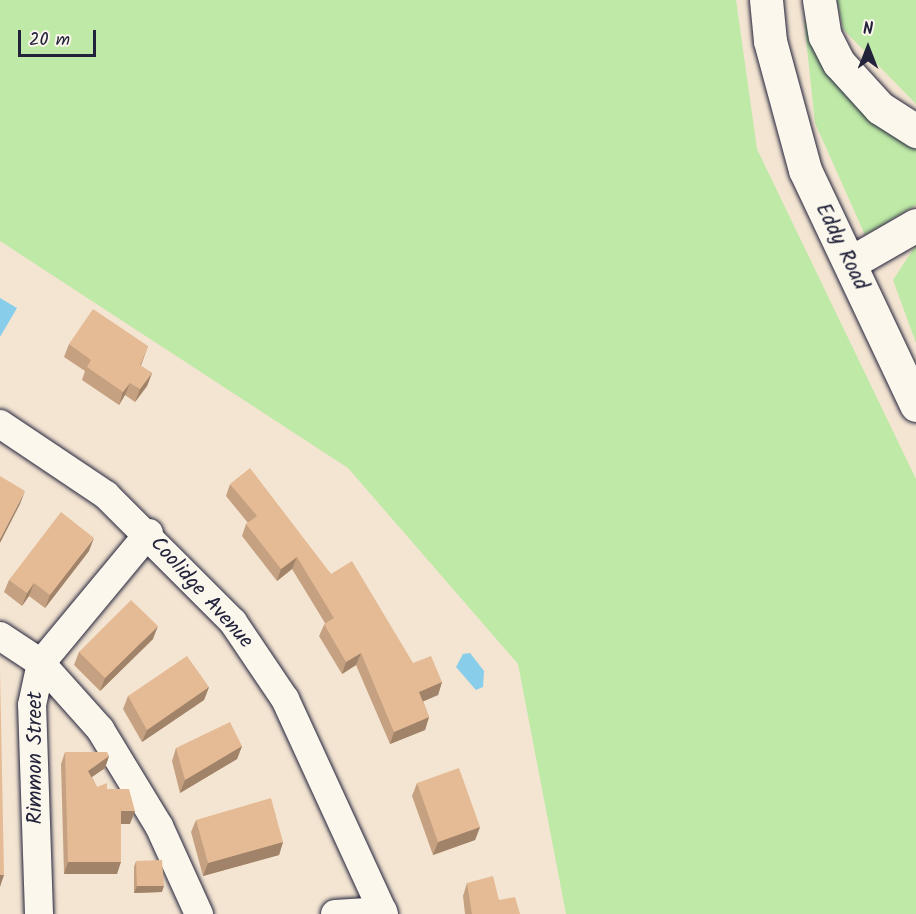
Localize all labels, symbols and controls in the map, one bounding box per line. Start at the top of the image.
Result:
text: N [863,17,873,42]
scale bar [21,18,99,56]
north arrow [838,18,898,78]
text: 20 m [29,26,70,55]
street label: Eddy Road [809,199,873,295]
street label: Coolidge Avenue [144,532,258,654]
street label: Rimmon Street [23,691,49,825]

